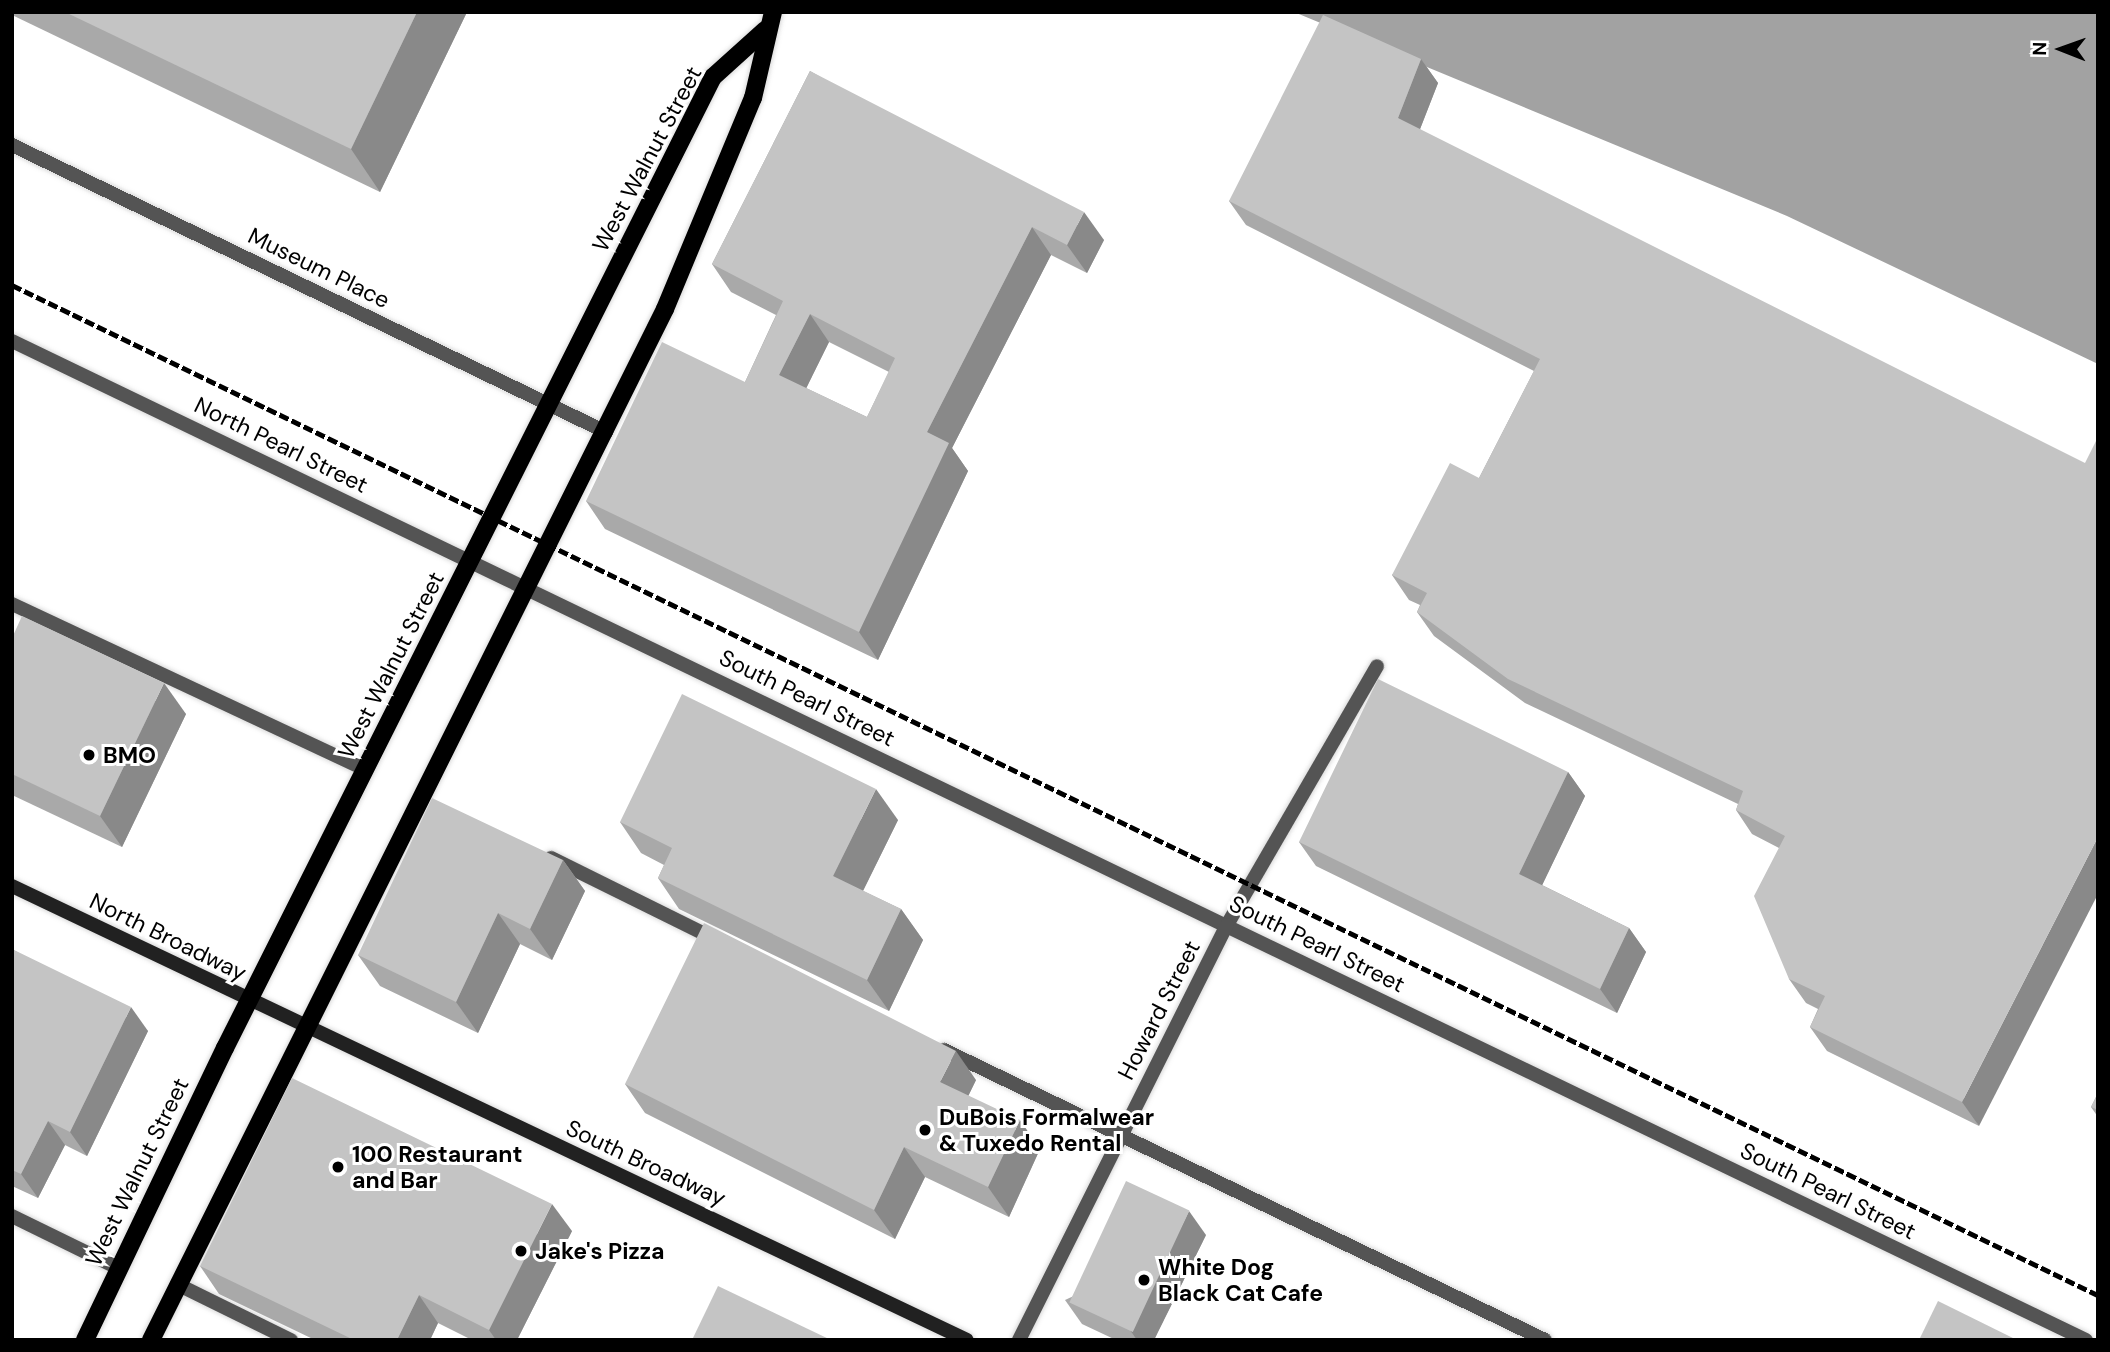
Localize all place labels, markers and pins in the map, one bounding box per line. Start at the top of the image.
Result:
place label: BMO [103,741,156,769]
marker: BMO [81,747,97,763]
place label: DuBois Formalwear & Tuxedo Rental [939,1103,1154,1157]
marker: DuBois Formalwear & Tuxedo Rental [917,1122,933,1138]
place label: 100 Restaurant and Bar [352,1140,522,1194]
marker: 100 Restaurant and Bar [330,1159,346,1175]
place label: Jake's Pizza [535,1237,664,1265]
marker: Jake's Pizza [513,1243,529,1259]
place label: White Dog Black Cat Cafe [1158,1253,1323,1307]
marker: White Dog Black Cat Cafe [1136,1272,1152,1288]

